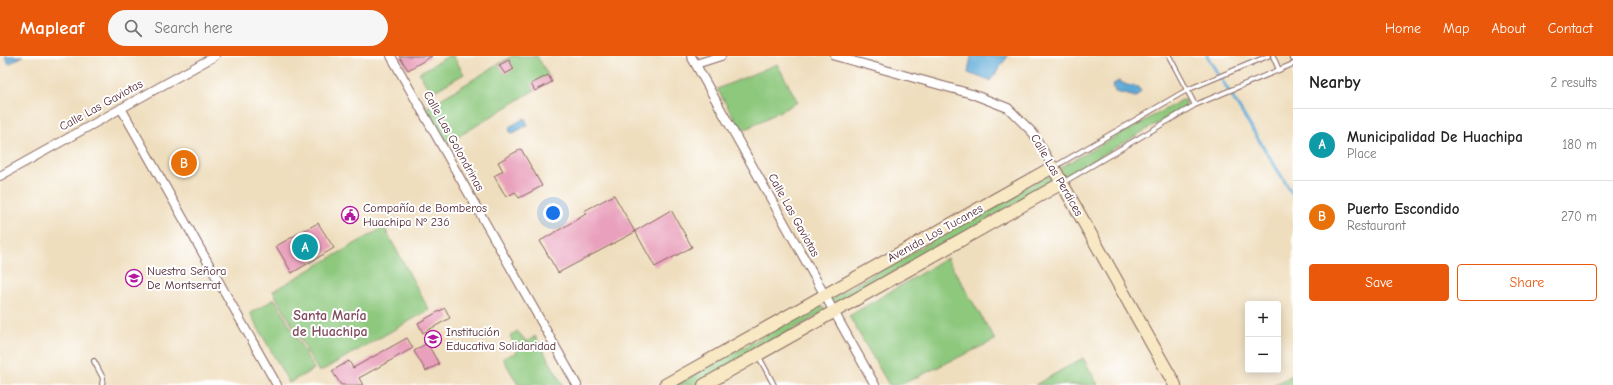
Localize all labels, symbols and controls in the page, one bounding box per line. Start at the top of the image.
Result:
search box [108,10,388,46]
text: Mapleaf [20,17,84,39]
icon: search [122,17,144,39]
text: Search here [154,19,233,37]
text: Home [1385,20,1421,37]
text: Map [1443,20,1469,37]
text: About [1491,20,1526,37]
text: Contact [1548,20,1593,37]
text: Nearby [1309,73,1360,92]
text: 2 results [1550,75,1597,90]
street label: Calle Las Gaviotas [57,76,145,134]
street label: Calle Las Golondrinas [421,89,487,193]
text: Municipalidad De Huachipa [1347,128,1523,146]
street label: Calle Las Perdices [1028,132,1086,218]
text: A [1318,137,1326,152]
text: 180 m [1562,137,1597,152]
text: Place [1347,146,1377,161]
pin: B [171,148,197,178]
street label: Calle Las Gaviotas [765,171,823,259]
text: Puerto Escondido [1347,200,1459,218]
place label: Compañía de Bomberos Huachipa Nº 236 [363,201,487,229]
street label: Avenida Los Tucanes [885,201,985,265]
your location [543,203,563,223]
public building icon: Compañía de Bomberos Huachipa Nº 236 [340,205,360,225]
text: B [1318,209,1326,224]
text: 270 m [1561,209,1597,224]
text: Restaurant [1347,218,1406,233]
pin: A [292,232,318,262]
place label: Nuestra Señora De Montserrat [147,264,227,292]
button: Save [1309,264,1449,301]
button: Share [1457,264,1597,301]
school or university icon: Nuestra Señora De Montserrat [124,268,144,288]
map controls [1245,301,1281,373]
button: + [1245,301,1281,337]
district label: Santa María de Huachipa [292,307,368,340]
place label: Institución Educativa Solidaridad [446,325,556,353]
school or university icon: Institución Educativa Solidaridad [423,329,443,349]
button: − [1245,337,1281,373]

